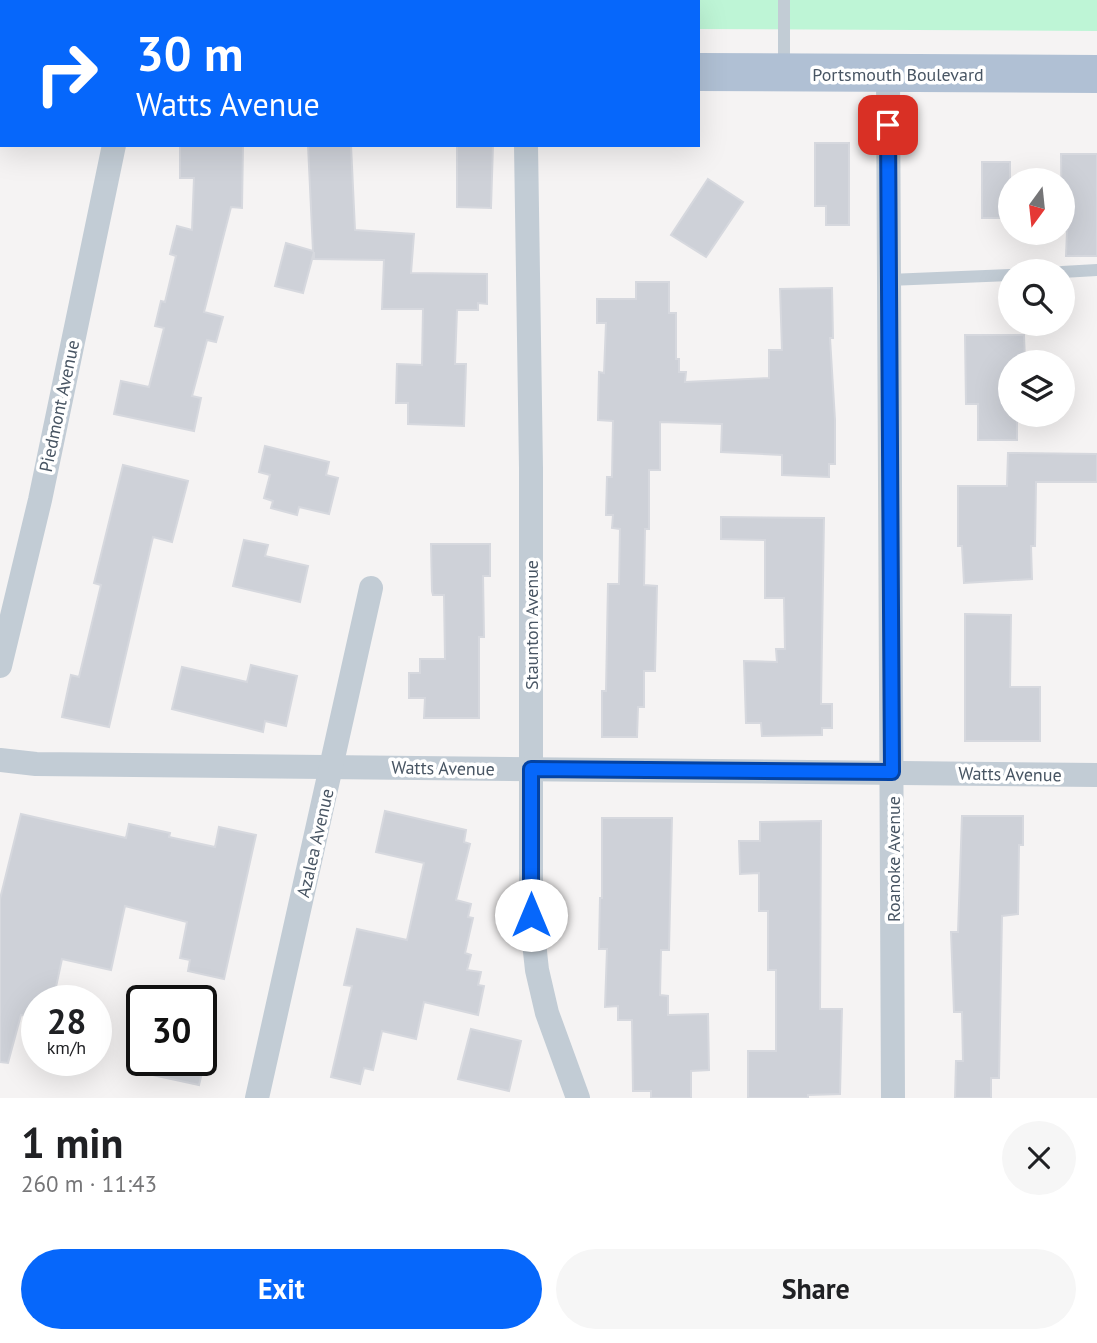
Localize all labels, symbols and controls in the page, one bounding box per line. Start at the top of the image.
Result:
text: 30 m [136,21,243,85]
icon: right [21,28,112,119]
street label: Portsmouth Boulevard [812,63,984,86]
text: Watts Avenue [136,83,320,125]
pin [858,95,918,155]
icon: arrive [869,106,907,144]
north arrow [998,168,1074,245]
map controls [998,168,1075,427]
button: search [998,259,1075,336]
street label: Piedmont Avenue [34,338,84,474]
button: layers [998,350,1075,427]
street label: Staunton Avenue [520,560,543,690]
street label: Watts Avenue [391,756,495,780]
street label: Watts Avenue [958,762,1062,786]
street label: Azalea Avenue [291,786,339,900]
street label: Roanoke Avenue [882,796,905,922]
position arrow [494,878,568,952]
speed limit sign: 30 [126,985,217,1076]
text: 28 [47,998,86,1044]
text: km/h [47,1036,86,1059]
text: 1 min [21,1115,123,1170]
button: close [1002,1121,1076,1195]
text: 260 m · 11:43 [21,1169,157,1198]
button: Exit [21,1249,542,1329]
button: Share [556,1249,1076,1329]

